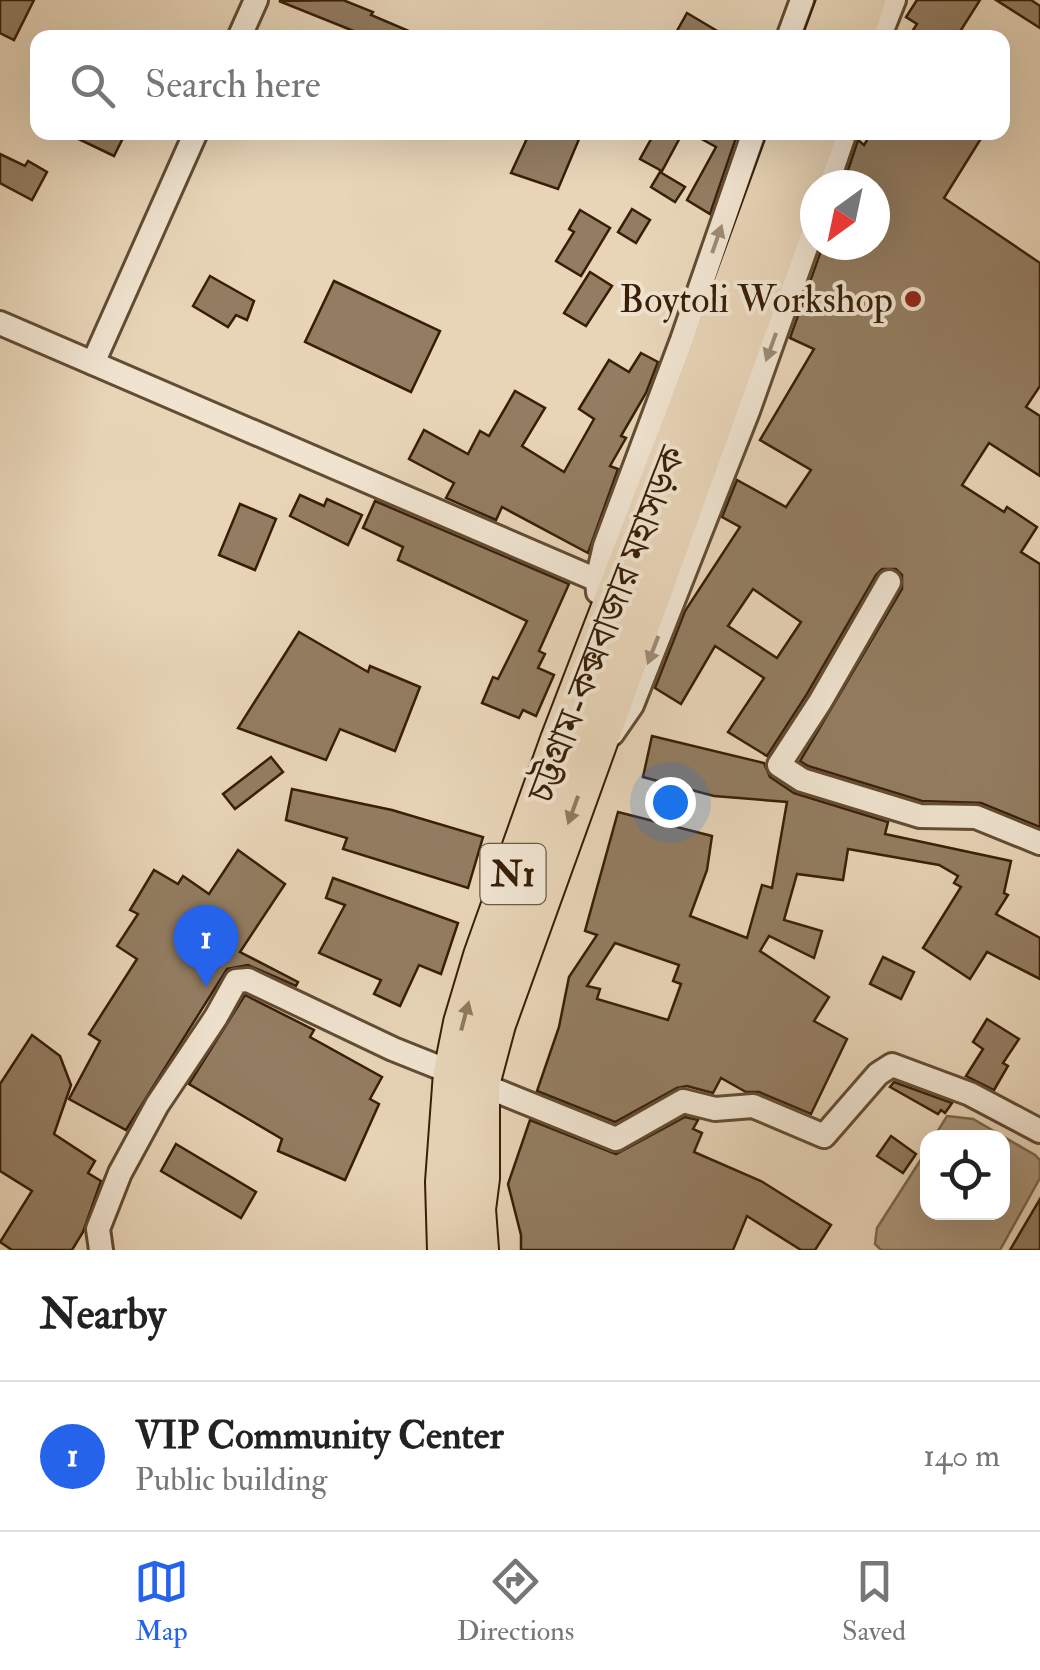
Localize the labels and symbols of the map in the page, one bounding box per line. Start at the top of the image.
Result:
north arrow [800,170,890,260]
one-way arrow [710,224,725,254]
place label: Boytoli Workshop [619,276,893,324]
marker: Boytoli Workshop [902,288,924,310]
one-way arrow [763,333,778,363]
street label: চট্টগ্রাম-কক্সবাজার মহাসড়ক [516,438,697,811]
one-way arrow [645,635,661,665]
your location [645,777,696,828]
one-way arrow [565,795,580,825]
road number: N1 [480,844,546,904]
pin: 1 [174,904,238,987]
one-way arrow [458,1000,474,1031]

